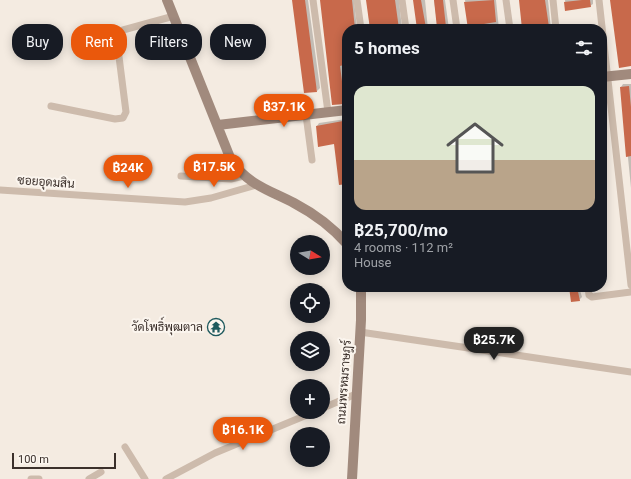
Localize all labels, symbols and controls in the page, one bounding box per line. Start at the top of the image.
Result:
chip: Buy [12,24,63,60]
chip: Rent [71,24,127,60]
chip: Filters [135,24,202,60]
chip: New [210,24,266,60]
icon: filters [573,37,595,59]
text: 5 homes [354,38,420,58]
pin: ฿37.1K [251,94,317,128]
text: ฿37.1K [263,99,305,114]
icon: home [439,112,511,184]
pin: ฿17.5K [181,154,247,188]
pin: ฿24K [104,155,152,189]
text: ฿17.5K [193,159,235,174]
text: ฿24K [112,160,144,175]
street label: ซอยอุดมสิน [17,173,75,193]
text: ฿25,700/mo [354,220,448,240]
north arrow [290,235,330,275]
map controls [290,235,330,467]
text: 4 rooms · 112 m² [354,240,453,255]
text: House [354,255,391,270]
button: locate [290,283,330,323]
place label: วัดโพธิ์พุฒตาล [131,316,203,336]
temple icon: วัดโพธิ์พุฒตาล [206,317,226,337]
pin: ฿25.7K [461,327,527,361]
button: layers [290,331,330,371]
text: ฿25.7K [473,332,515,347]
street label: ถนนพรหมราษฎร์ [333,339,355,425]
button: + [290,379,330,419]
pin: ฿16.1K [210,417,276,451]
text: ฿16.1K [222,422,264,437]
button: − [290,427,330,467]
scale bar [12,451,116,470]
text: 100 m [18,453,49,466]

